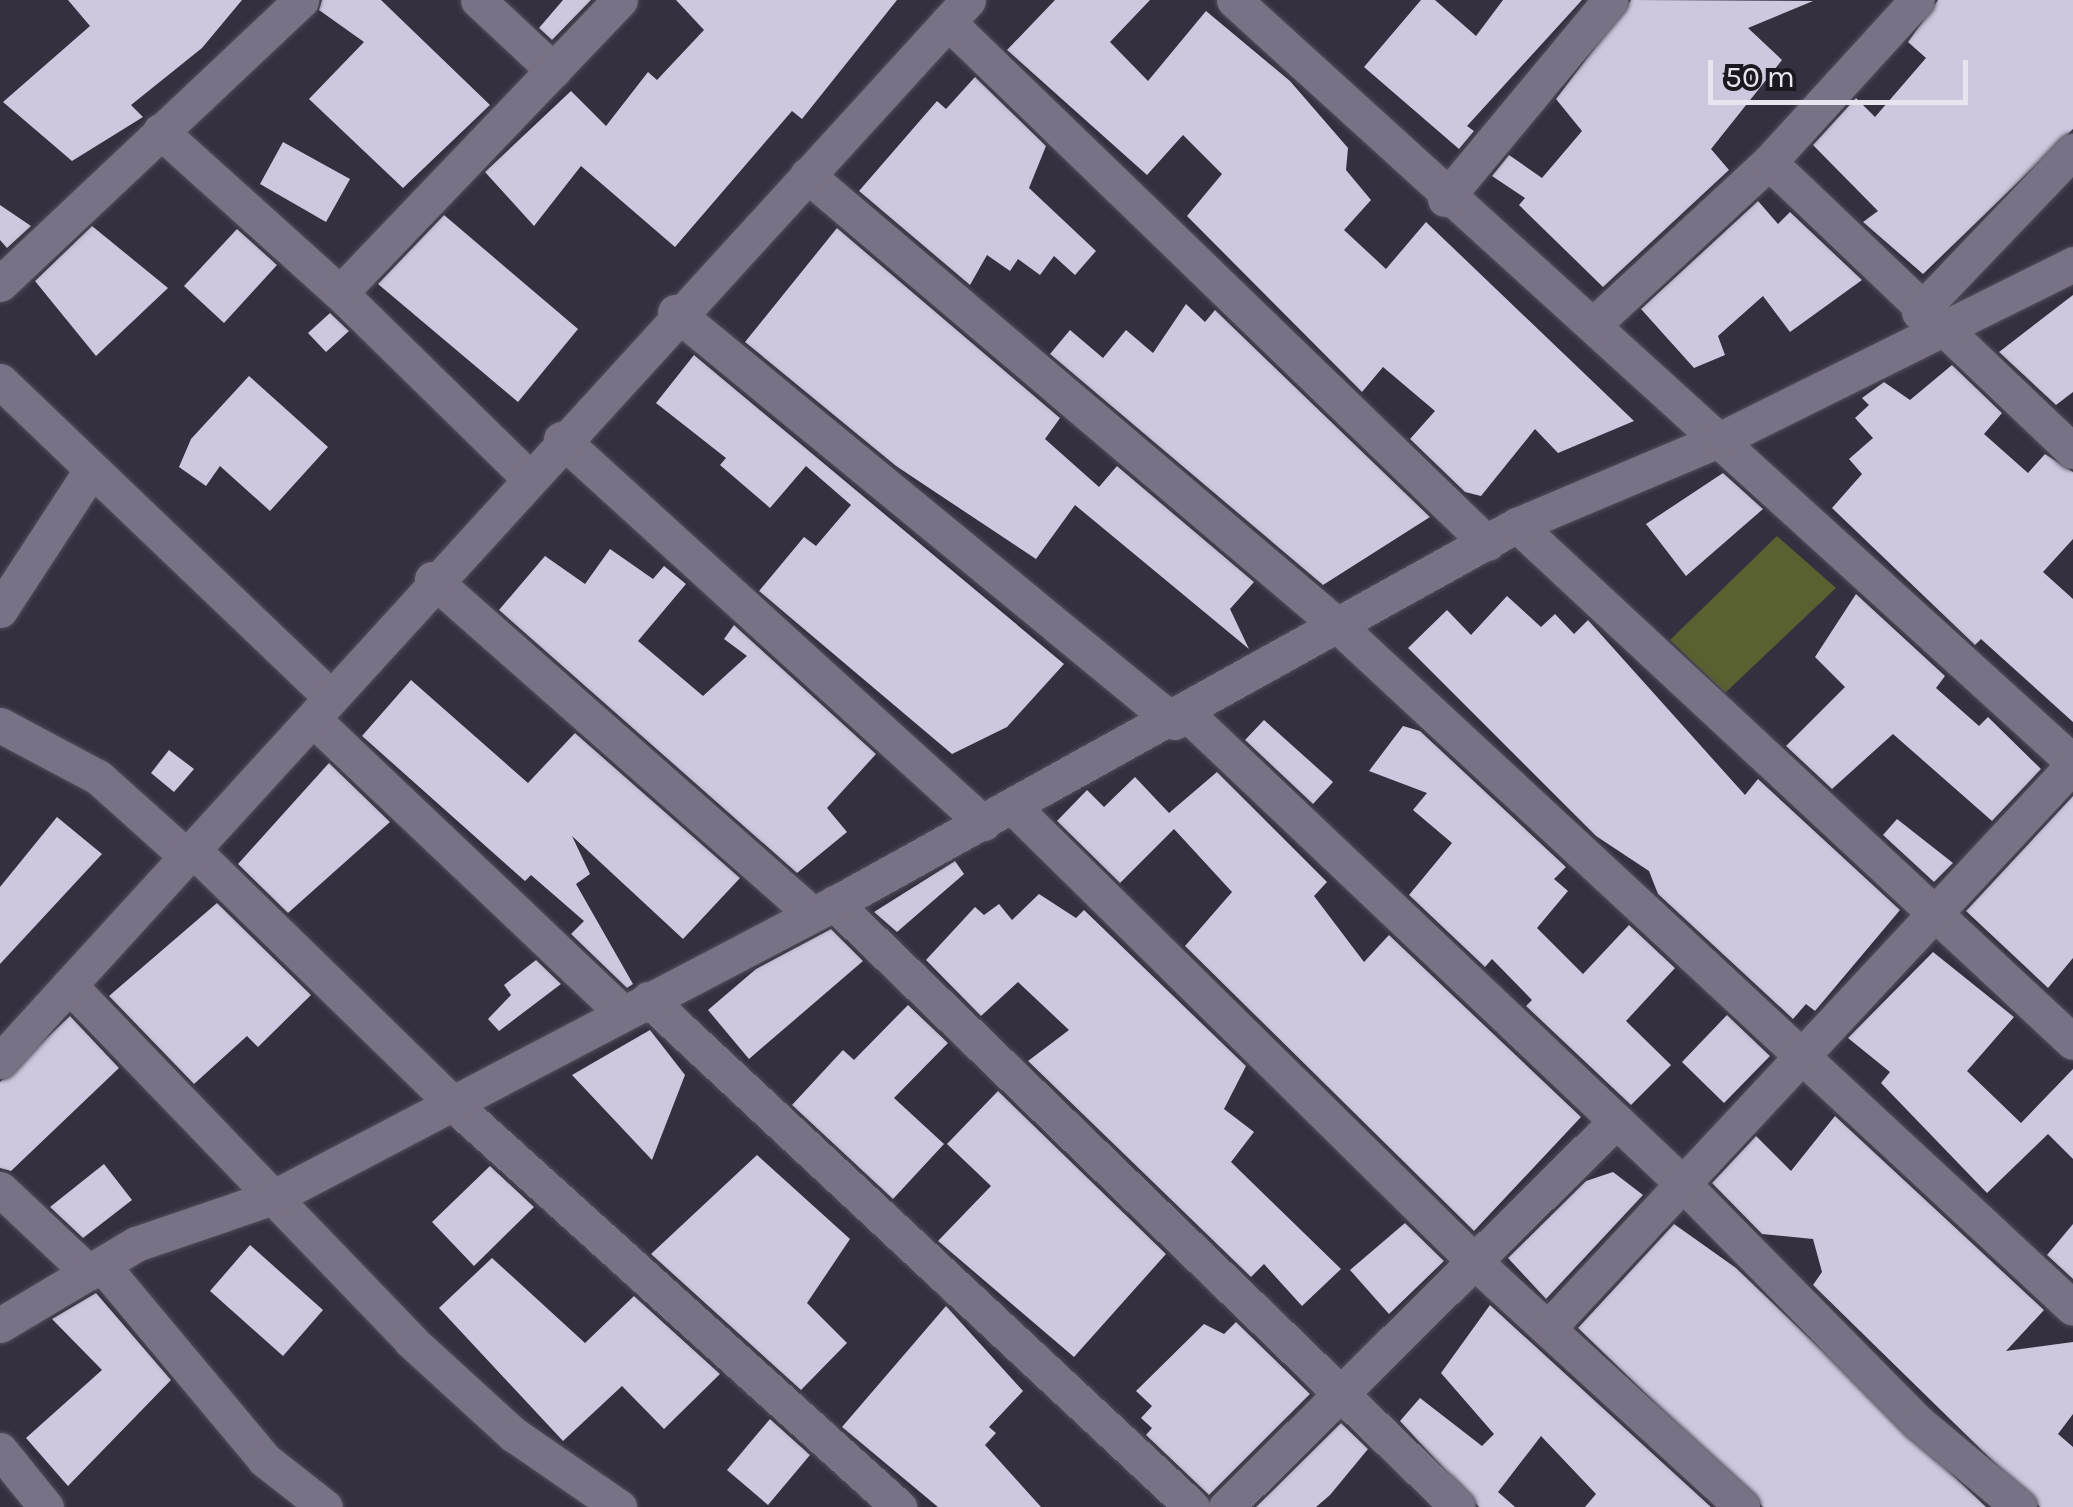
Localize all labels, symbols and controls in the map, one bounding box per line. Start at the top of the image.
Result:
scale bar [1713,40,1973,102]
text: 50 m [1725,59,1795,95]

